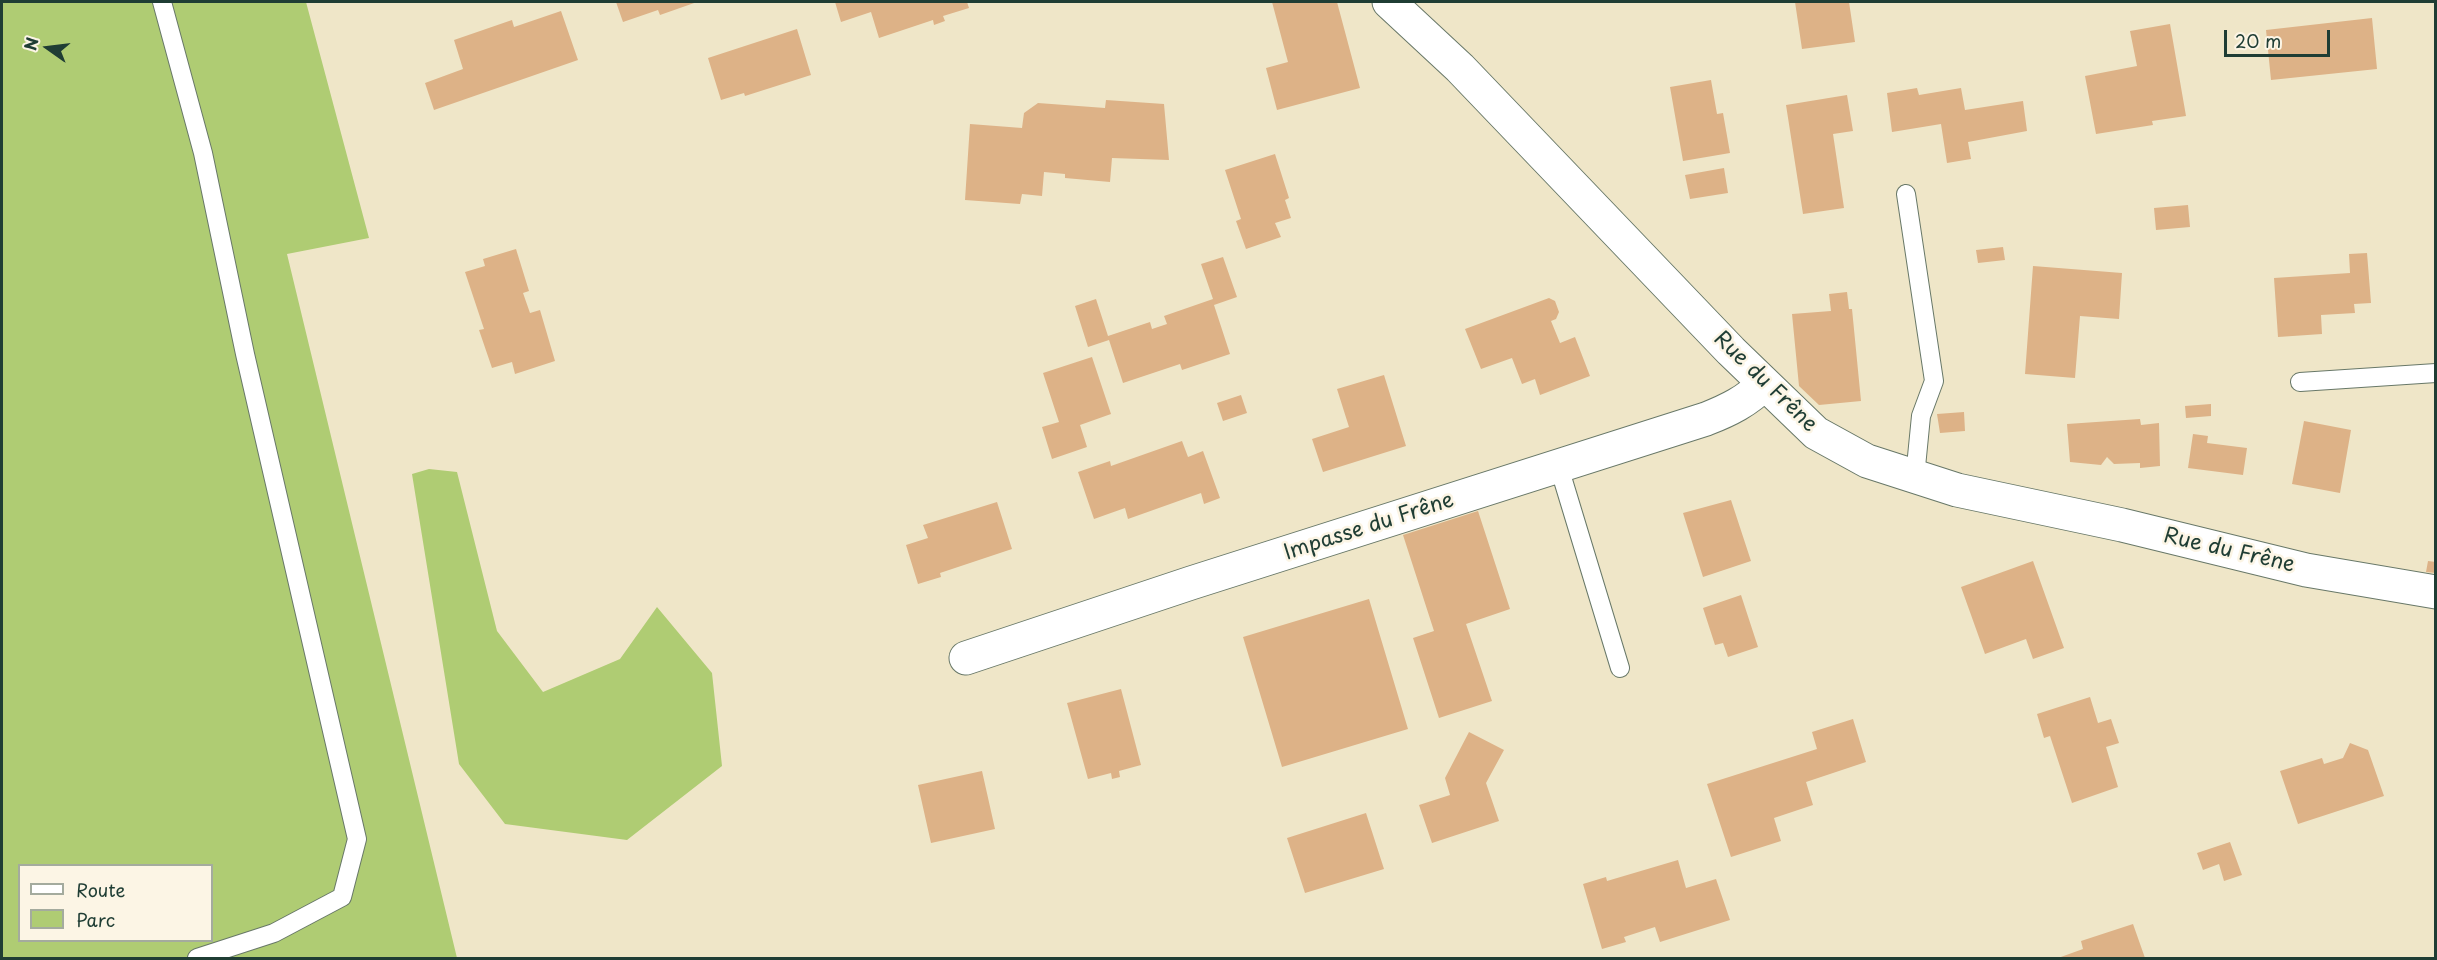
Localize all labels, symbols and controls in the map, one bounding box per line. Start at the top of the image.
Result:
north arrow [18,18,78,78]
scale bar [2227,18,2334,56]
text: 20 m [2235,27,2281,54]
text: N [17,35,44,53]
street label: Rue du Frêne [1708,326,1822,438]
street label: Impasse du Frêne [1281,488,1457,566]
street label: Rue du Frêne [2161,524,2297,578]
legend [18,864,213,942]
text: Route [76,876,125,903]
text: Parc [76,906,115,933]

